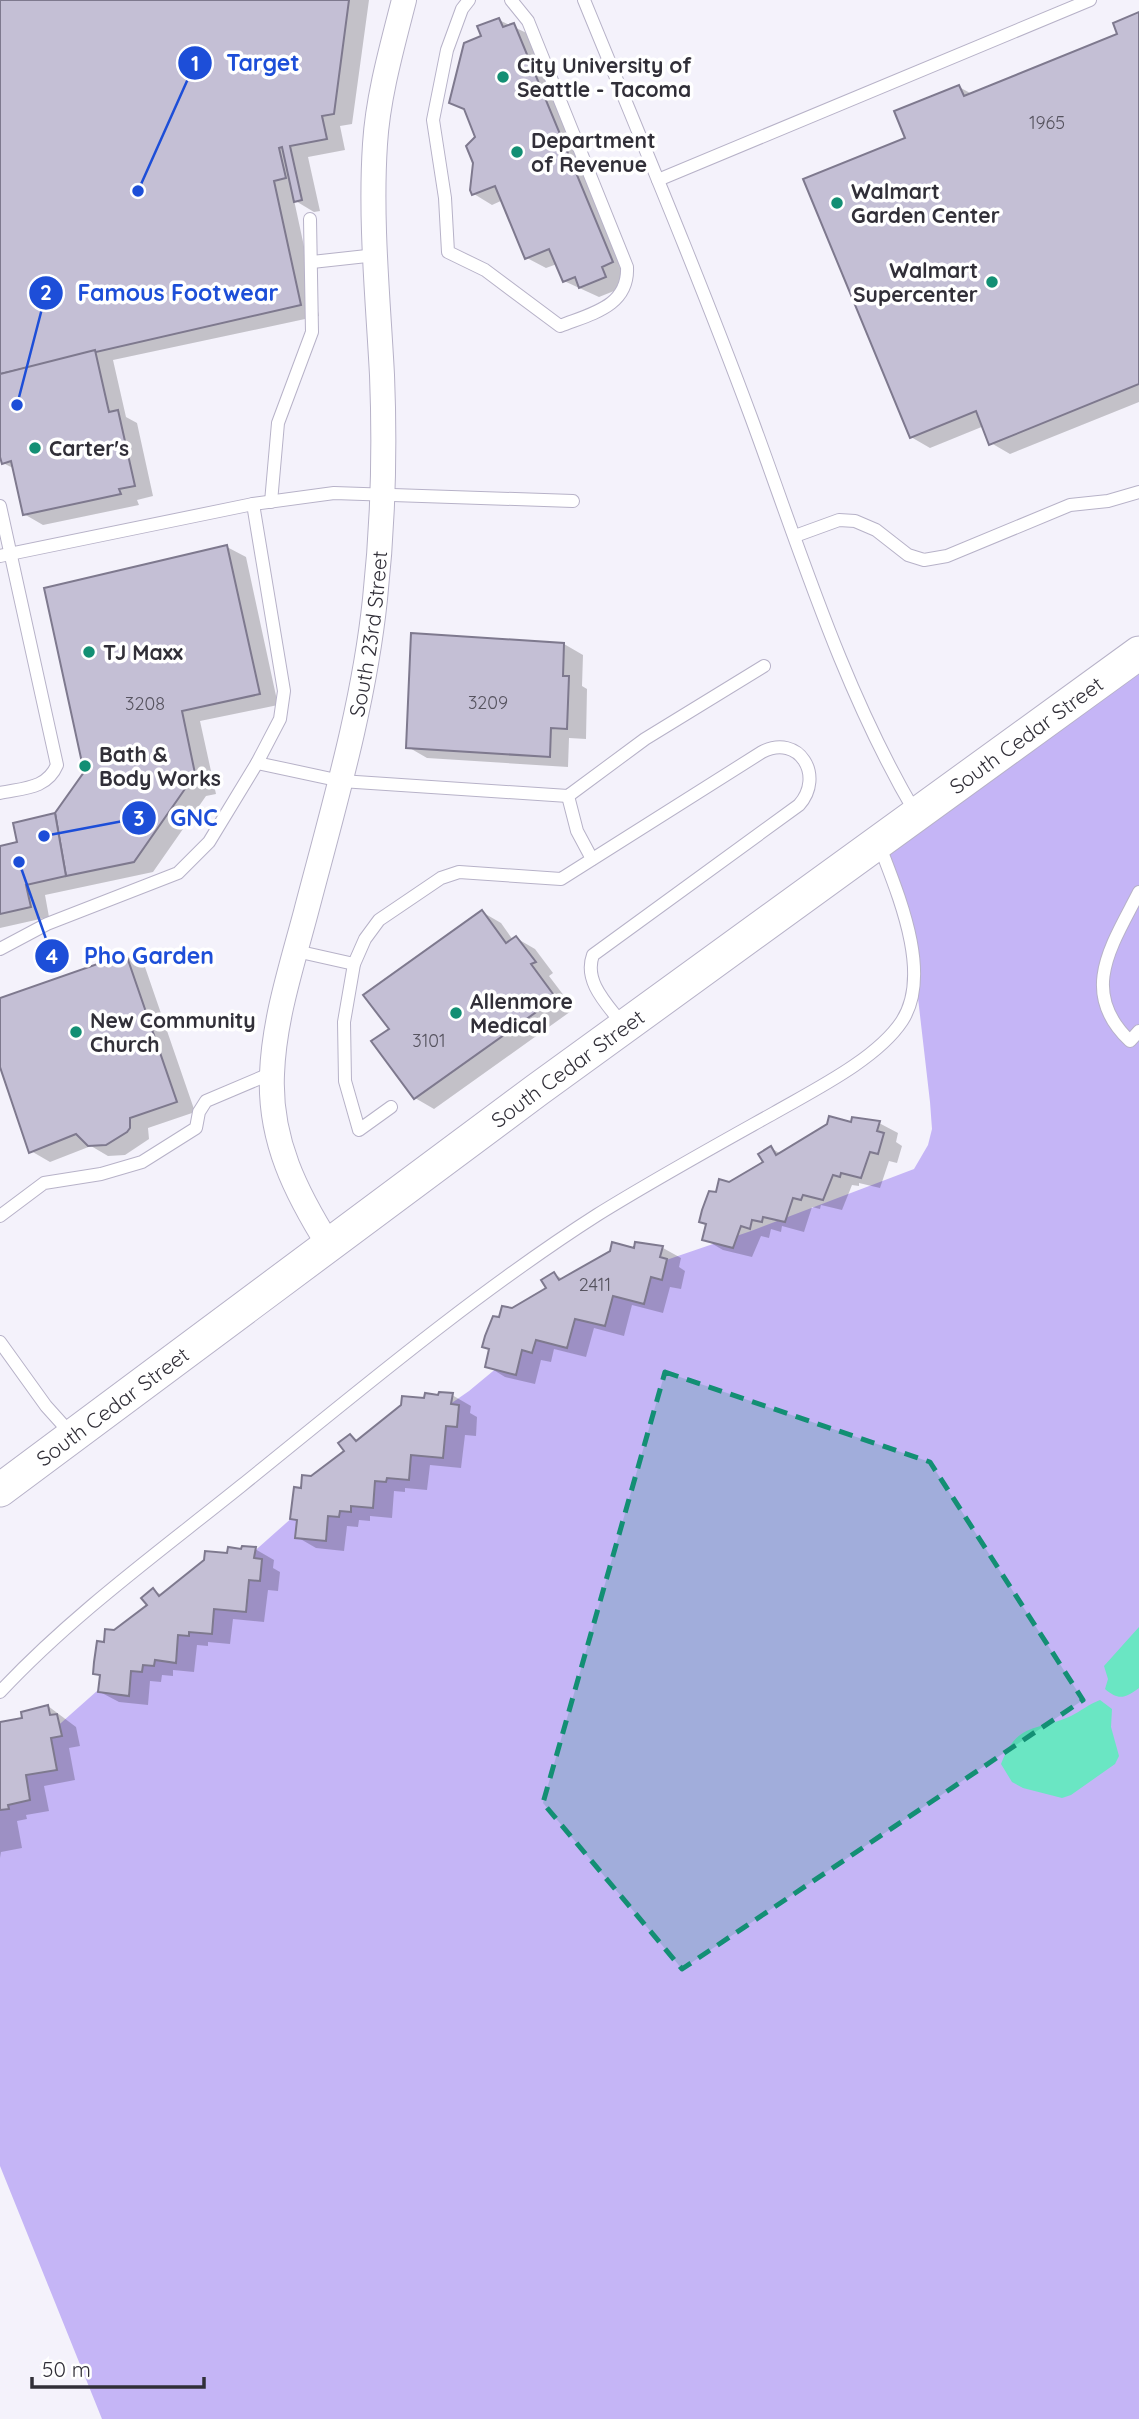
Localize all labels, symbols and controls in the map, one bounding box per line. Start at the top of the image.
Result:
callout: Target [177,41,314,85]
text: Target [226,48,300,77]
text: 1 [191,50,199,76]
place label: City University of Seattle - Tacoma [517,52,692,102]
marker: City University of Seattle - Tacoma [495,69,511,85]
house number: 1965 [1029,111,1065,134]
place label: Department of Revenue [531,127,656,177]
marker: Department of Revenue [509,144,525,160]
place label: Walmart Garden Center [851,178,1000,228]
marker: Walmart Garden Center [829,195,845,211]
place label: Walmart Supercenter [853,257,978,307]
callout: Famous Footwear [28,271,292,315]
marker: Walmart Supercenter [984,274,1000,290]
text: Famous Footwear [78,278,278,307]
text: 2 [40,279,52,305]
place label: Carter's [49,435,129,461]
marker: Carter's [27,440,43,456]
street label: South 23rd Street [343,550,392,719]
place label: TJ Maxx [103,639,183,665]
marker: TJ Maxx [81,644,97,660]
street label: South Cedar Street [944,671,1108,799]
house number: 3209 [468,691,508,714]
house number: 3208 [125,692,165,715]
place label: Bath & Body Works [99,741,221,791]
marker: Bath & Body Works [77,758,93,774]
callout: GNC [122,796,232,840]
text: GNC [170,803,218,832]
text: 3 [133,805,145,831]
callout: Pho Garden [35,934,228,978]
text: Pho Garden [84,941,214,970]
text: 4 [46,943,58,969]
place label: Allenmore Medical [470,988,573,1038]
street label: South Cedar Street [486,1004,649,1133]
marker: Allenmore Medical [448,1005,464,1021]
place label: New Community Church [90,1007,256,1057]
marker: New Community Church [68,1024,84,1040]
house number: 3101 [412,1029,446,1052]
house number: 2411 [579,1273,611,1296]
street label: South Cedar Street [31,1341,194,1472]
scale bar [32,2346,203,2390]
text: 50 m [42,2356,91,2382]

